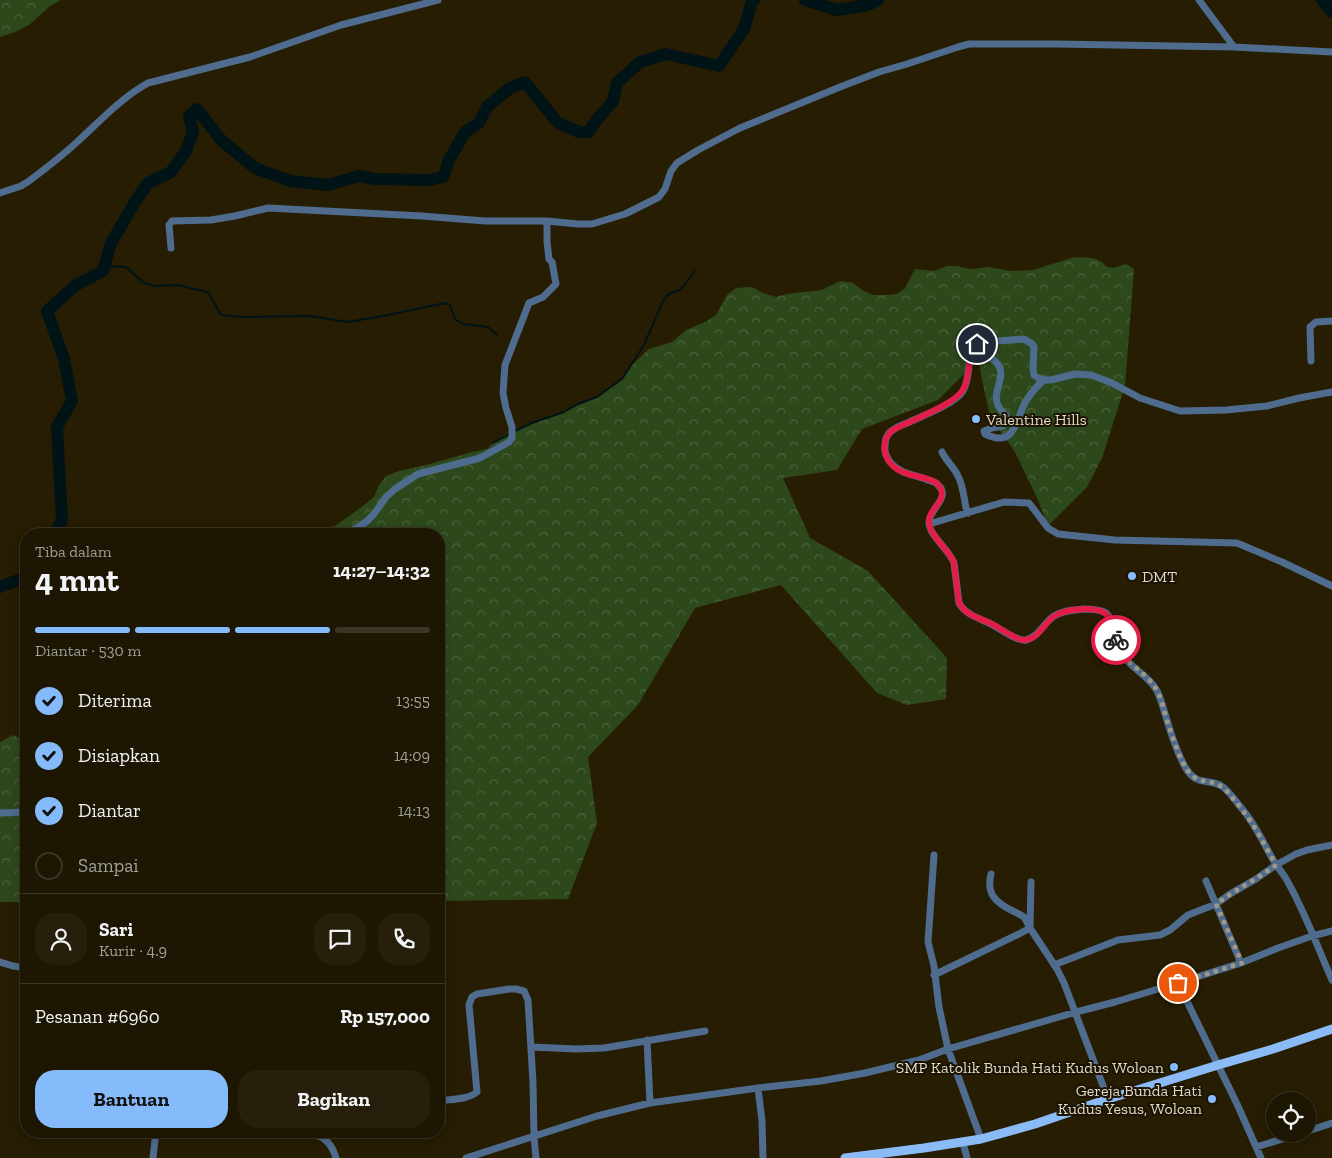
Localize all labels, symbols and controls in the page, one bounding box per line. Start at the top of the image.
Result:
pin [956,323,998,365]
icon: home [963,330,991,358]
place label: Valentine Hills [985,410,1087,429]
marker: Valentine Hills [970,413,982,425]
text: Tiba dalam [35,542,112,561]
text: 14:27–14:32 [333,559,430,582]
text: 4 mnt [35,561,119,599]
place label: DMT [1142,567,1177,586]
marker: DMT [1126,570,1138,582]
courier [1091,615,1141,665]
icon: bike [1102,626,1130,654]
text: Diantar · 530 m [35,641,141,660]
icon: check [35,687,63,715]
text: Diterima [78,689,152,712]
text: 13:55 [396,691,430,710]
icon: check [35,742,63,770]
text: Disiapkan [78,744,160,767]
text: 14:09 [394,746,430,765]
icon: check [35,797,63,825]
text: Diantar [78,799,141,822]
text: 14:13 [398,801,430,820]
text: Sampai [78,854,139,877]
button: person [35,913,87,965]
button: chat [314,913,366,965]
button: phone [378,913,430,965]
text: Sari [99,918,133,941]
text: Kurir · 4.9 [99,941,167,960]
pin [1157,962,1199,1004]
icon: bag [1164,969,1192,997]
text: Pesanan #6960 [35,1005,160,1028]
text: Rp 157,000 [340,1005,430,1028]
place label: SMP Katolik Bunda Hati Kudus Woloan [896,1058,1165,1077]
marker: SMP Katolik Bunda Hati Kudus Woloan [1168,1061,1180,1073]
button: Bantuan [35,1070,228,1128]
button: Bagikan [238,1070,430,1128]
place label: Gereja Bunda Hati Kudus Yesus, Woloan [1058,1081,1203,1118]
map controls [1266,1092,1316,1142]
button: locate [1266,1092,1316,1142]
marker: Gereja Bunda Hati Kudus Yesus, Woloan [1206,1093,1218,1105]

